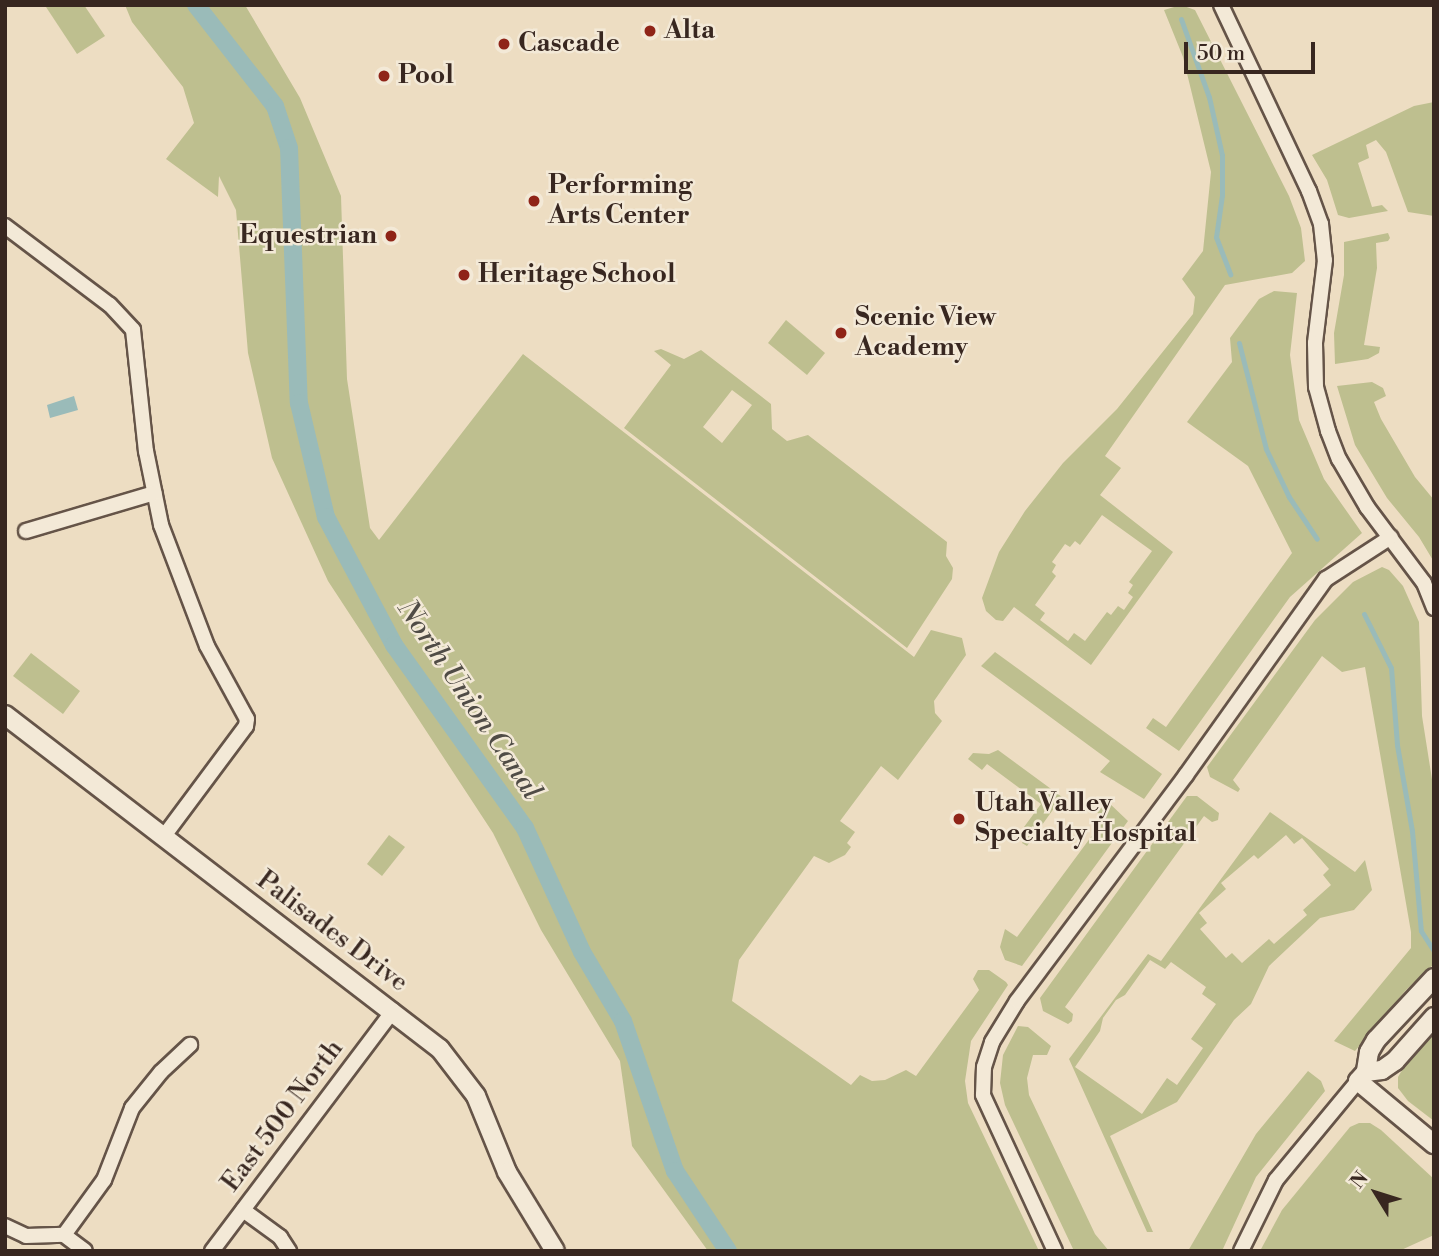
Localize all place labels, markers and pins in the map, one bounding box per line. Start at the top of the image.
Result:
place label: Alta [664,15,715,47]
marker: Alta [642,23,658,39]
place label: Cascade [518,28,620,60]
marker: Cascade [496,36,512,52]
place label: Pool [398,60,454,92]
marker: Pool [376,68,392,84]
place label: Performing Arts Center [548,170,692,232]
marker: Performing Arts Center [526,193,542,209]
place label: Equestrian [239,220,377,252]
marker: Equestrian [383,228,399,244]
place label: Heritage School [478,259,675,291]
marker: Heritage School [456,267,472,283]
place label: Scenic View Academy [855,302,996,364]
marker: Scenic View Academy [833,325,849,341]
place label: Utah Valley Specialty Hospital [975,788,1196,850]
marker: Utah Valley Specialty Hospital [949,809,969,829]

